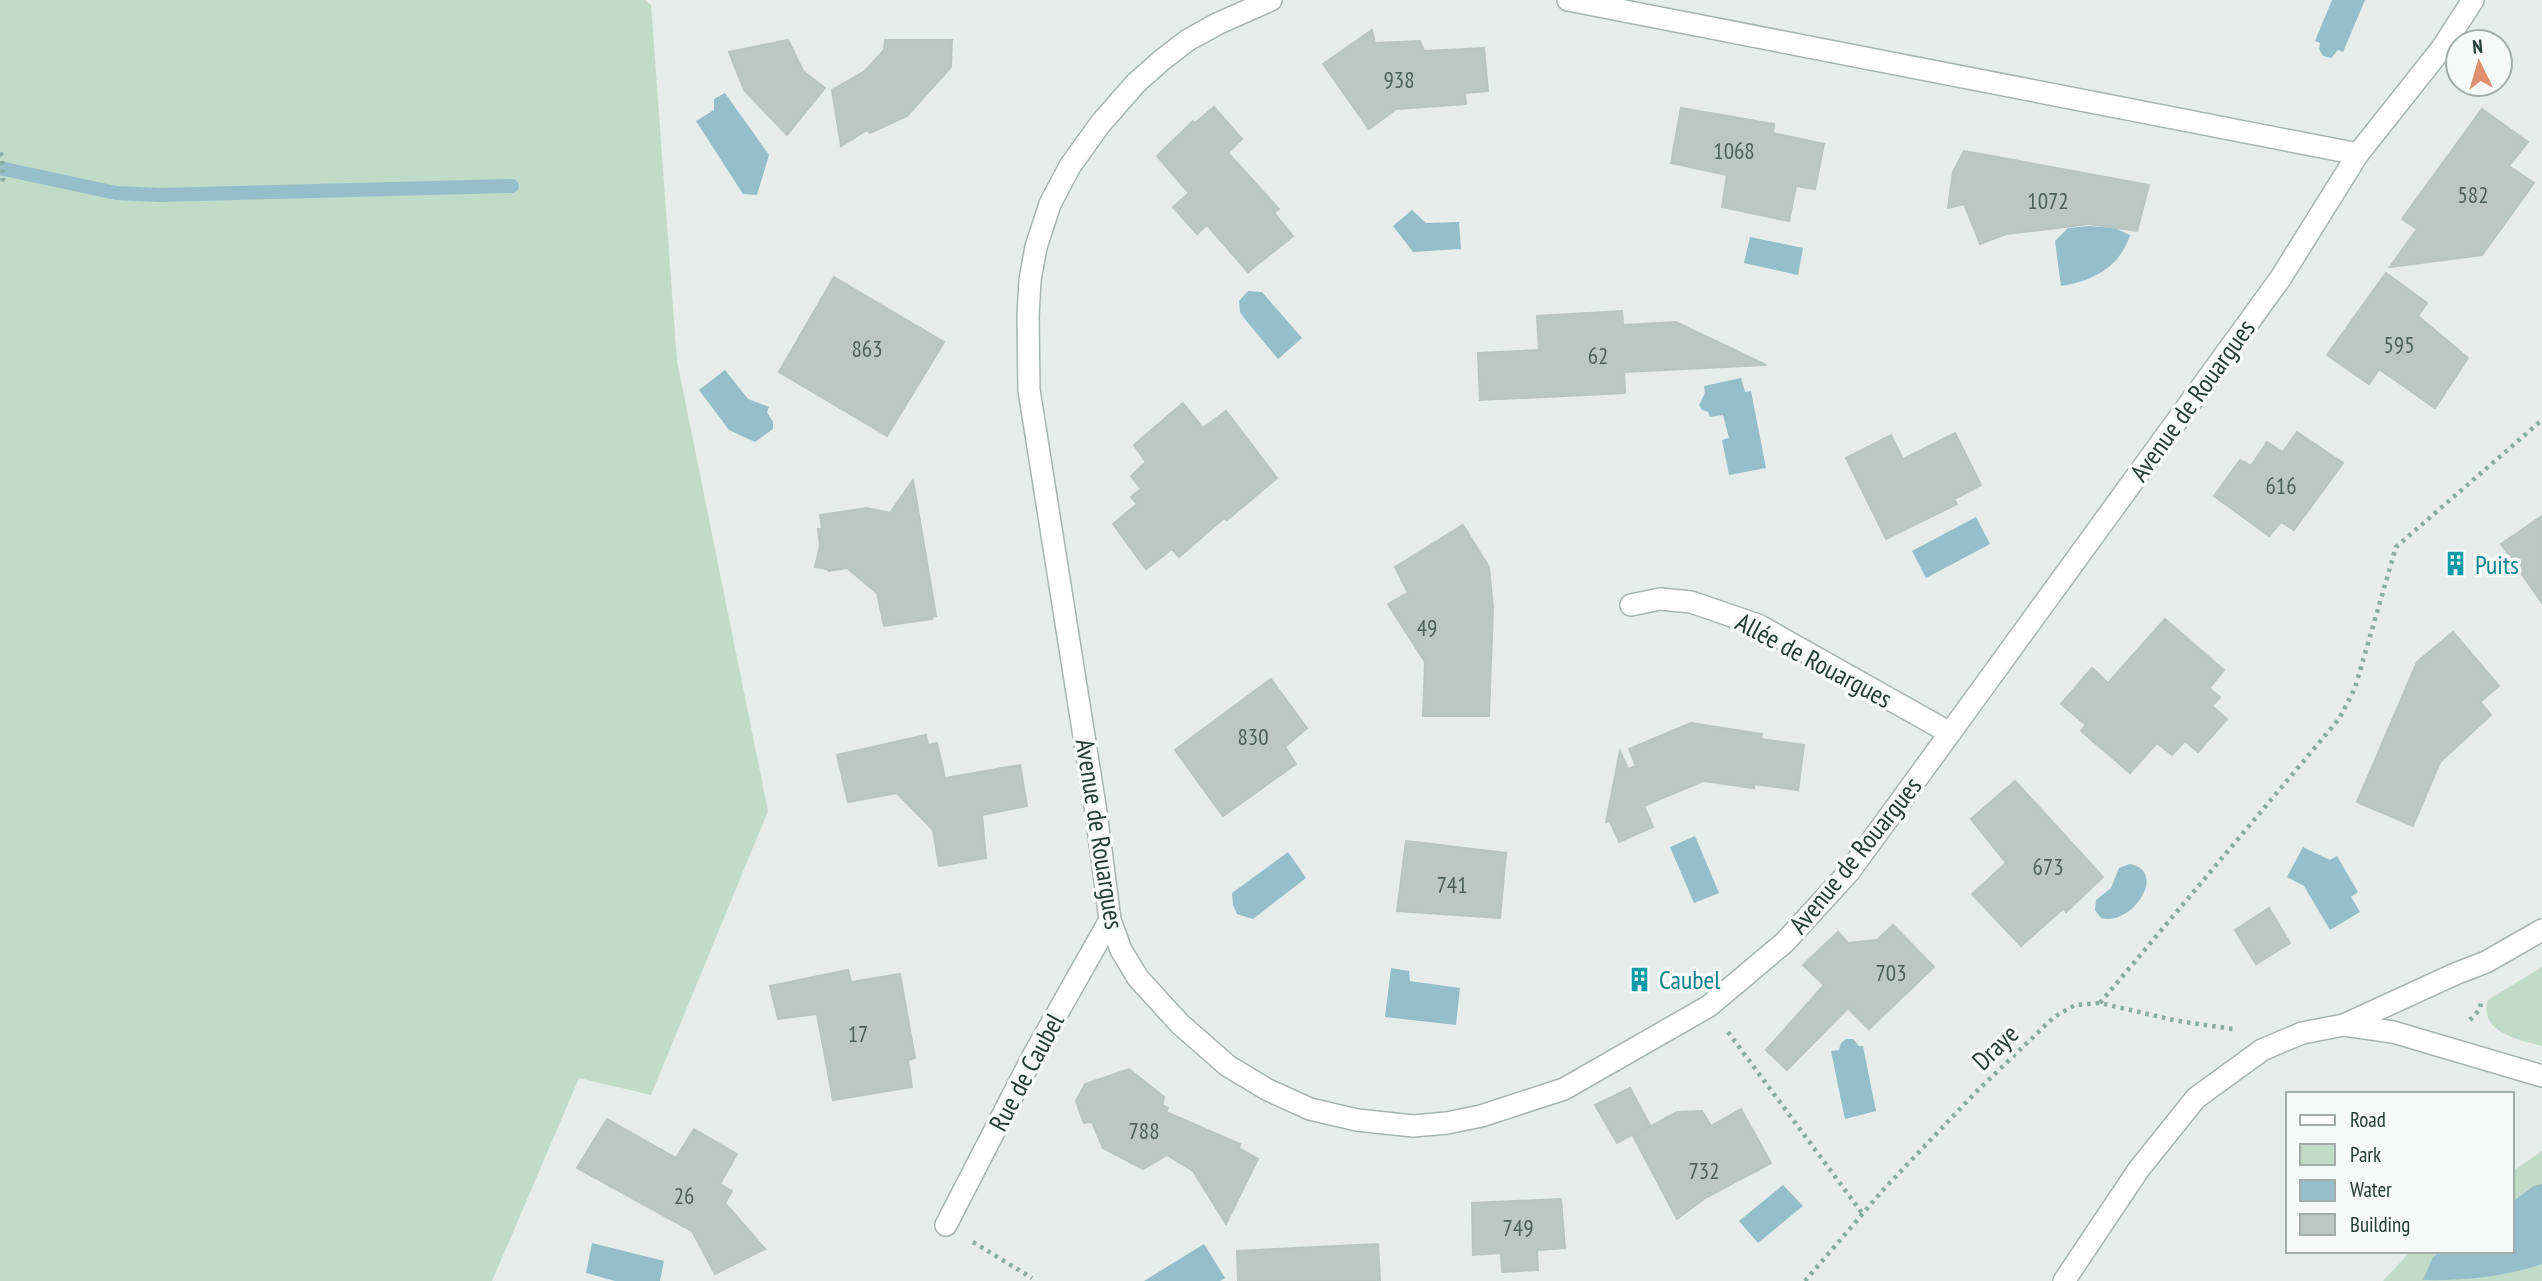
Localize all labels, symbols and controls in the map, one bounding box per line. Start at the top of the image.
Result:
north arrow [2444,28,2514,98]
text: N [2471,34,2484,58]
house number: 938 [1383,65,1415,94]
house number: 1068 [1713,136,1755,165]
house number: 582 [2457,180,2489,209]
house number: 1072 [2027,186,2069,215]
street label: Avenue de Rouargues [2122,313,2262,487]
house number: 595 [2383,330,2415,359]
house number: 863 [851,334,883,363]
house number: 62 [1588,341,1608,370]
house number: 616 [2265,471,2297,500]
place label: Puits [2475,548,2519,581]
building icon: Puits [2441,550,2469,578]
street label: Allée de Rouargues [1730,605,1898,715]
house number: 49 [1417,613,1437,642]
house number: 830 [1237,722,1269,751]
street label: Avenue de Rouargues [1069,736,1131,932]
street label: Avenue de Rouargues [1782,770,1928,940]
house number: 673 [2032,852,2064,881]
house number: 741 [1436,870,1468,899]
house number: 703 [1875,958,1907,987]
place label: Caubel [1659,963,1720,996]
building icon: Caubel [1625,965,1653,993]
street label: Rue de Caubel [981,1007,1071,1137]
street label: Draye [1965,1017,2025,1077]
house number: 17 [848,1019,868,1048]
legend [2286,1092,2514,1253]
text: Road [2350,1106,2386,1133]
house number: 788 [1128,1116,1160,1145]
text: Park [2350,1141,2381,1168]
house number: 732 [1688,1156,1720,1185]
text: Water [2350,1176,2392,1203]
house number: 26 [674,1181,694,1210]
text: Building [2350,1211,2410,1238]
house number: 749 [1502,1213,1534,1242]

